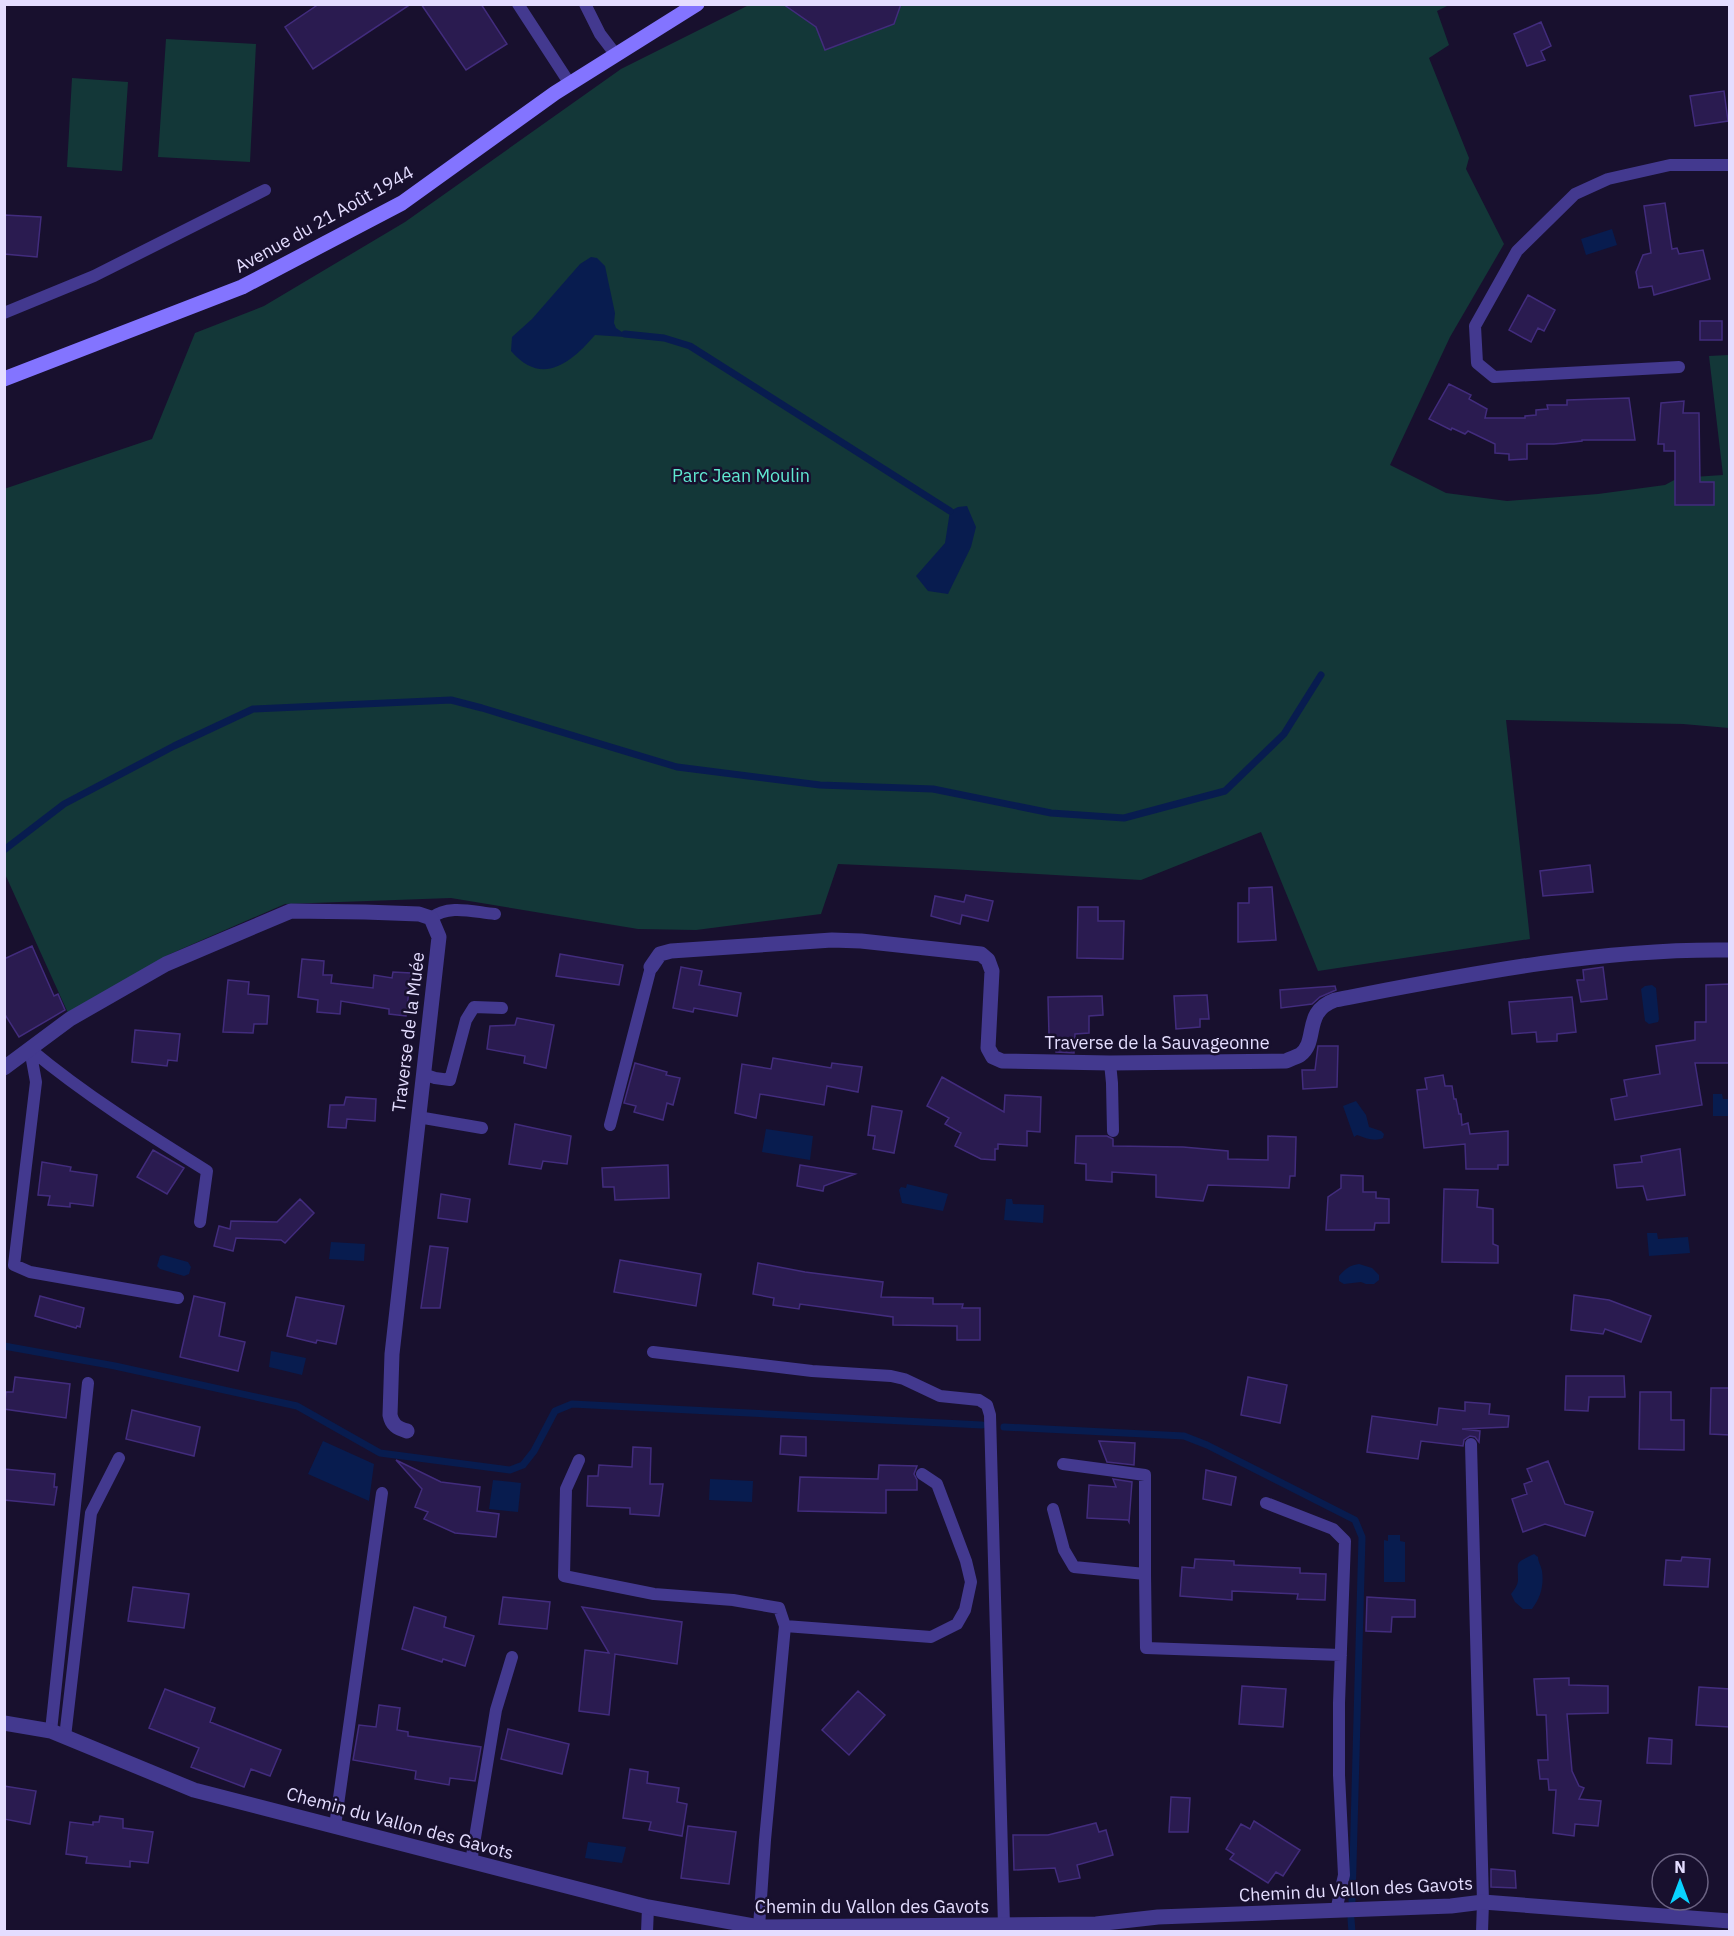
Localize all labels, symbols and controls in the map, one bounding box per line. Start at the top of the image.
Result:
street label: Avenue du 21 Août 1944 [231,160,418,278]
park label: Parc Jean Moulin [672,464,810,487]
street label: Traverse de la Muée [387,950,429,1114]
street label: Traverse de la Sauvageonne [1044,1031,1270,1054]
street label: Chemin du Vallon des Gavots [284,1782,516,1864]
north arrow [1650,1852,1710,1912]
text: N [1674,1857,1686,1877]
street label: Chemin du Vallon des Gavots [1238,1871,1474,1907]
street label: Chemin du Vallon des Gavots [755,1895,989,1918]

